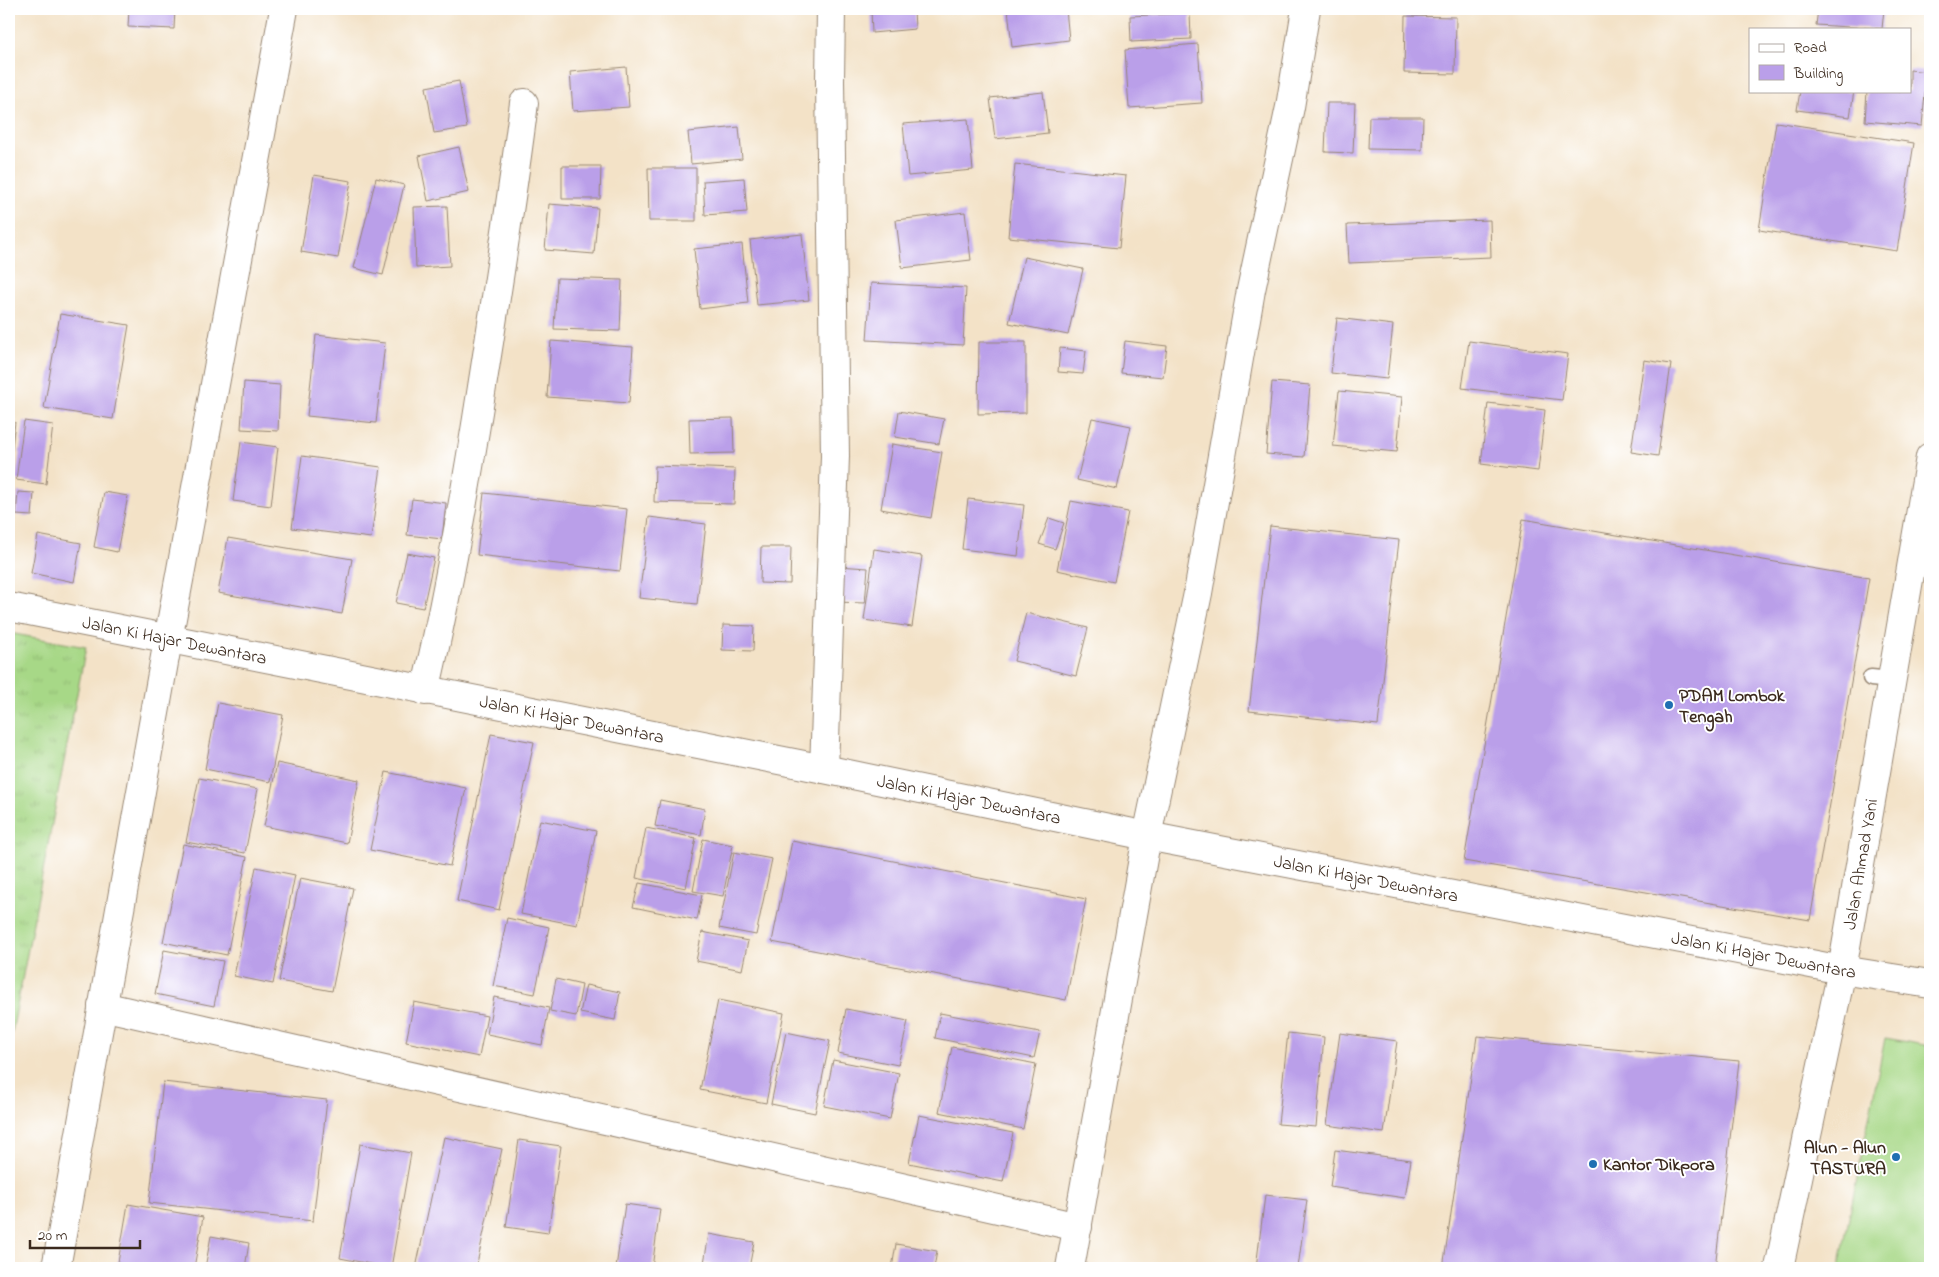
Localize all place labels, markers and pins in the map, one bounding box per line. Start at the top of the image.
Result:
place label: PDAM Lombok Tengah [1679,684,1785,732]
marker: PDAM Lombok Tengah [1663,699,1675,711]
place label: Alun - Alun TASTURA [1804,1136,1886,1183]
marker: Alun - Alun TASTURA [1890,1151,1902,1163]
place label: Kantor Dikpora [1603,1153,1715,1179]
marker: Kantor Dikpora [1587,1158,1599,1170]

